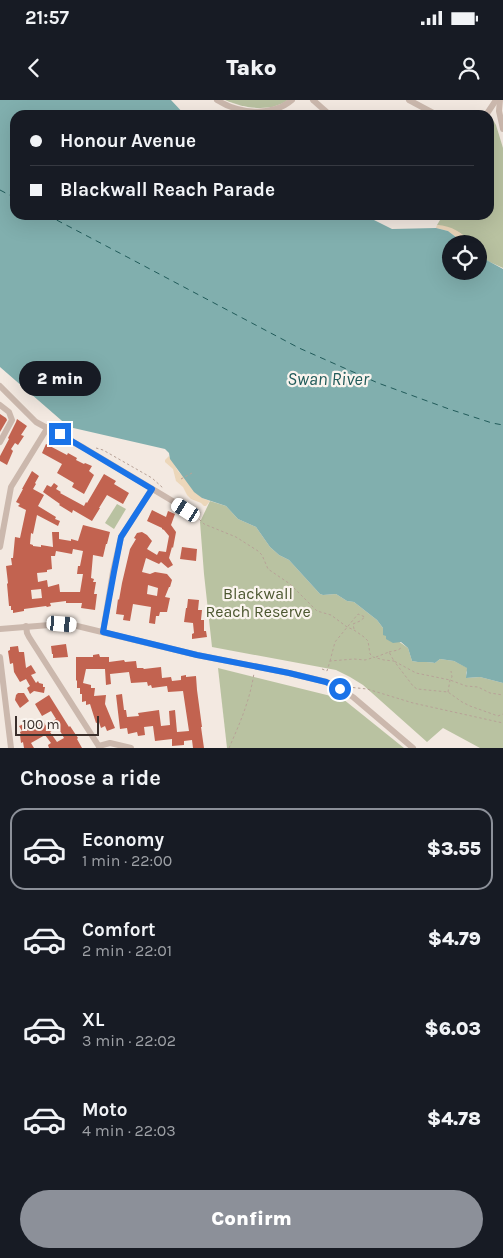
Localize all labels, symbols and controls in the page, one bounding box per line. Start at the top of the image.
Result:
text: 21:57 [25,7,69,29]
icon: back [20,54,48,82]
icon: person [455,54,483,82]
text: Tako [226,55,277,81]
text: Honour Avenue [60,130,196,152]
text: Blackwall Reach Parade [60,179,275,201]
map controls [442,235,487,280]
button: locate [442,235,487,280]
callout: 2 min [19,362,101,396]
water label: Swan River [287,368,370,390]
text: 2 min [37,369,83,388]
route end [49,423,71,445]
car [169,496,202,524]
park label: Blackwall Reach Reserve [205,584,311,621]
car [46,615,77,633]
route start [329,678,351,700]
scale bar [15,713,99,736]
text: 100 m [22,716,60,733]
text: Choose a ride [20,765,161,791]
icon: car [22,827,67,872]
text: Economy [82,829,164,851]
text: $3.55 [427,838,481,860]
text: 1 min · 22:00 [82,851,172,870]
icon: car [22,917,67,962]
text: Comfort [82,919,156,941]
text: $4.79 [428,928,481,950]
text: 2 min · 22:01 [82,941,172,960]
icon: car [22,1007,67,1052]
text: XL [82,1009,104,1031]
text: $6.03 [424,1018,481,1040]
text: 3 min · 22:02 [82,1031,176,1050]
icon: car [22,1097,67,1142]
text: Moto [82,1099,128,1121]
text: $4.78 [427,1108,481,1130]
text: 4 min · 22:03 [82,1121,176,1140]
button: Confirm [20,1190,483,1248]

